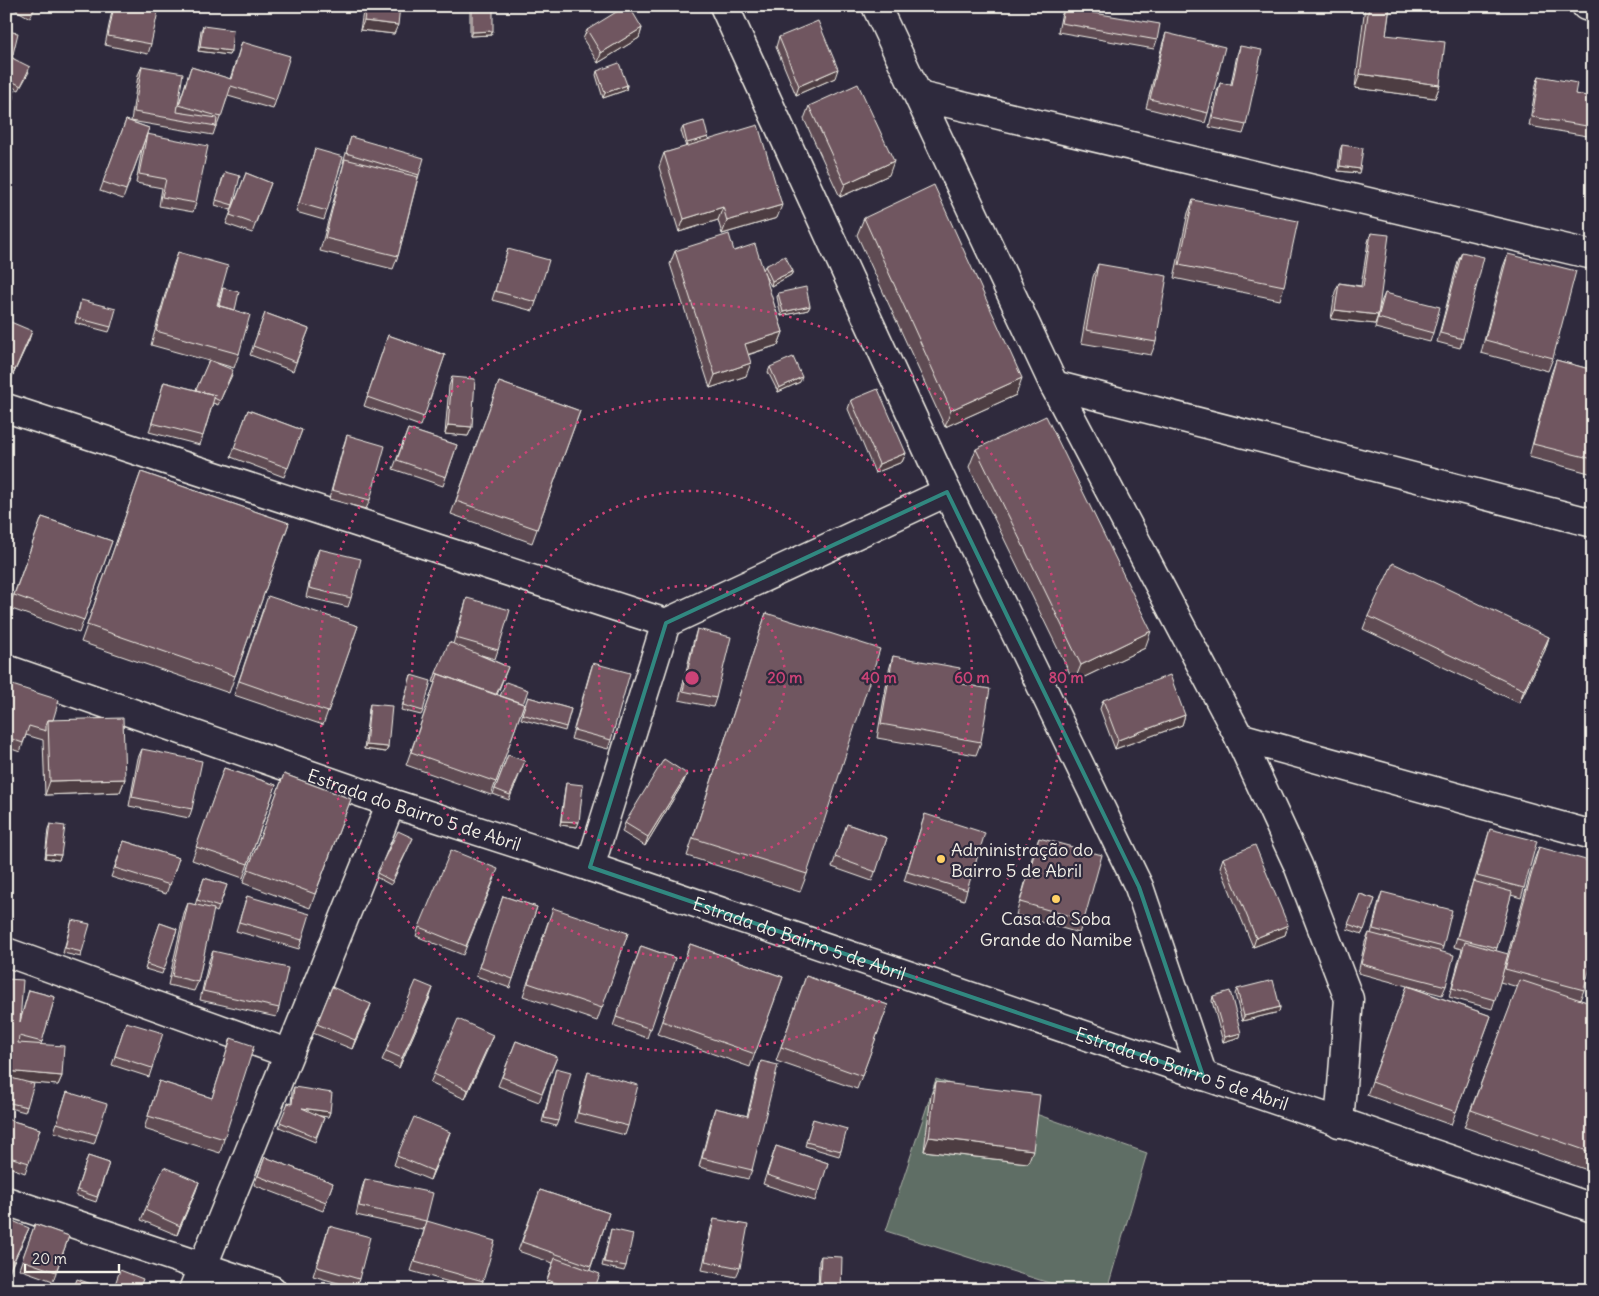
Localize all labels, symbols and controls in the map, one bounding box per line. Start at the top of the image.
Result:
text: 20 m [768,668,802,687]
text: 40 m [861,668,897,687]
text: 60 m [954,668,990,687]
text: 80 m [1048,668,1084,687]
centre of rings [683,669,701,687]
street label: Estrada do Bairro 5 de Abril [305,763,524,856]
place label: Administração do Bairro 5 de Abril [951,838,1093,882]
marker: Administração do Bairro 5 de Abril [935,853,947,865]
street label: Estrada do Bairro 5 de Abril [690,891,909,985]
marker: Casa do Soba Grande do Namibe [1050,893,1062,905]
place label: Casa do Soba Grande do Namibe [980,907,1132,951]
street label: Estrada do Bairro 5 de Abril [1072,1021,1292,1115]
scale bar [25,1241,119,1273]
text: 20 m [32,1249,67,1268]

